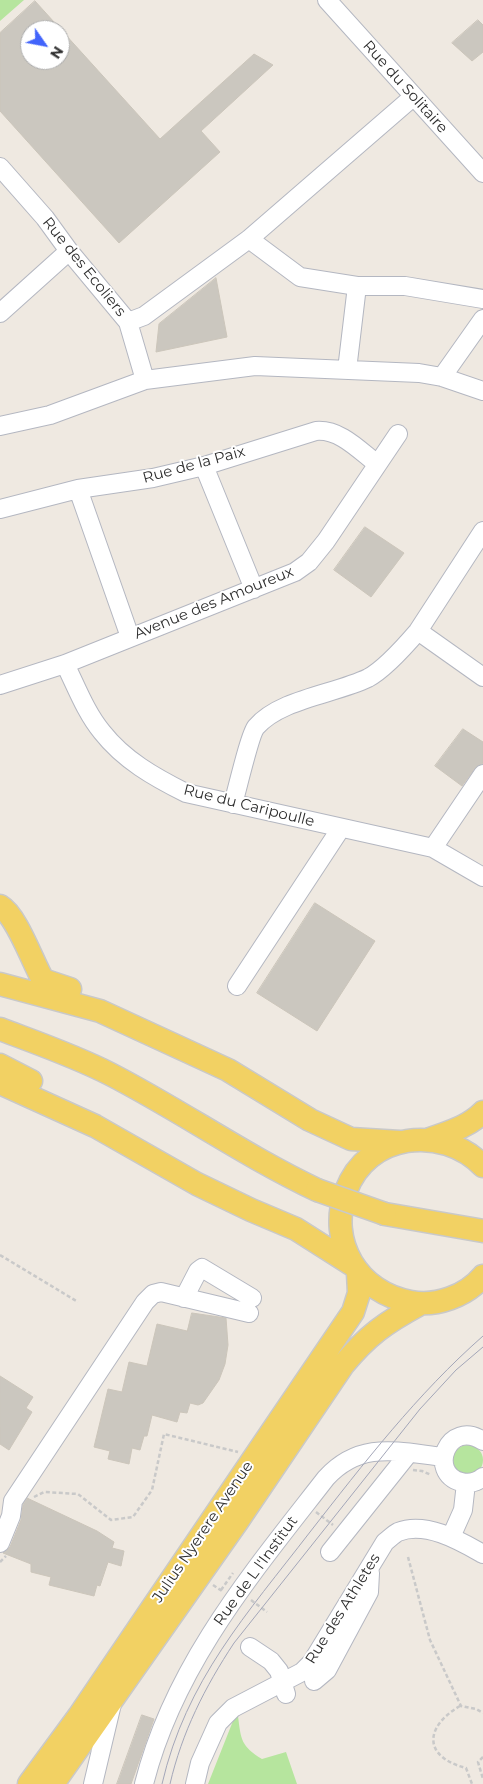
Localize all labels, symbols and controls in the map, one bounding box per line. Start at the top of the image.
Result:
north arrow [20,20,70,70]
street label: Rue du Solitaire [359,37,451,137]
text: N [46,43,67,62]
street label: Rue des Ecoliers [38,214,130,320]
street label: Rue de la Paix [141,443,247,487]
street label: Avenue des Amoureux [132,563,296,643]
street label: Rue du Caripoulle [182,781,316,831]
street label: Julius Nyerere Avenue [149,1458,257,1606]
street label: Rue de L l'Institut [210,1513,302,1629]
street label: Rue des Athletes [302,1551,384,1667]

